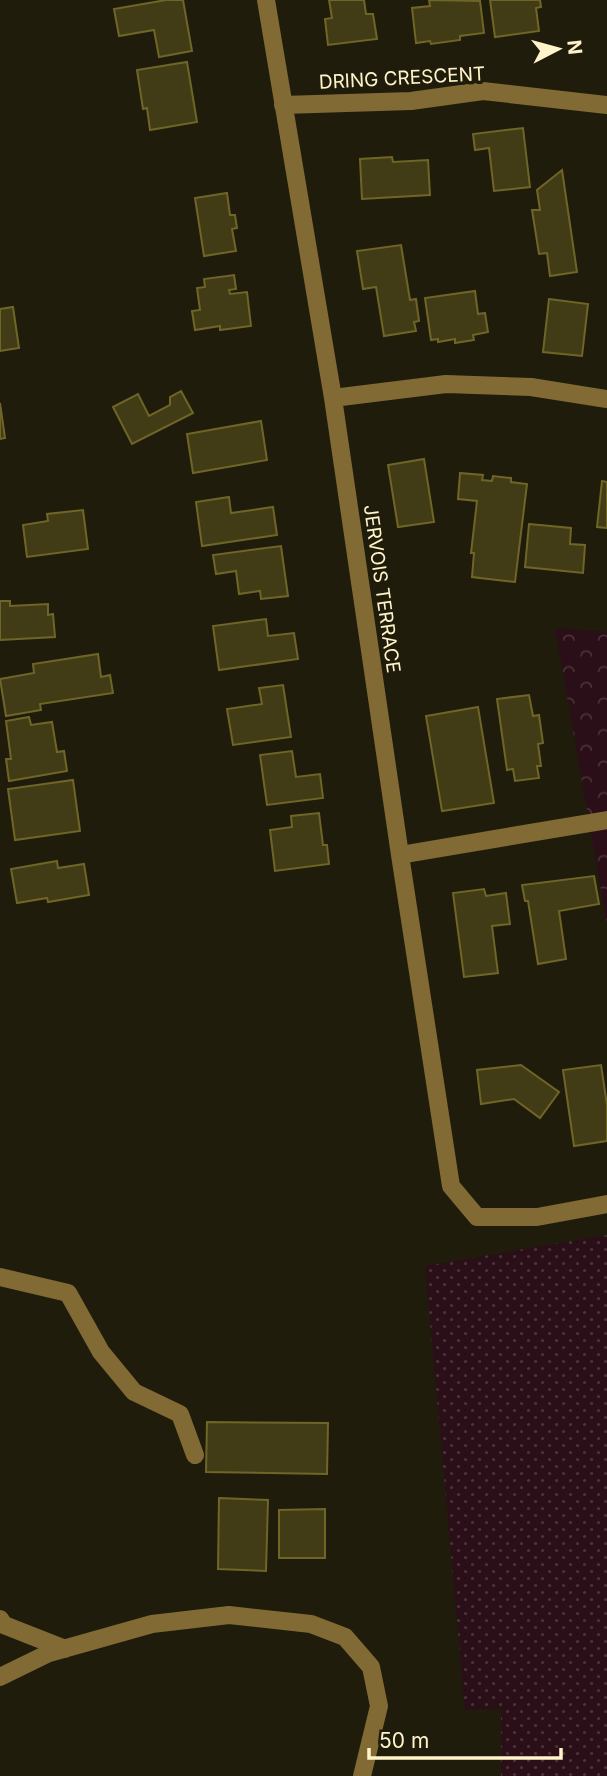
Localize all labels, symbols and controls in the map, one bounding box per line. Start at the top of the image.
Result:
north arrow [523,14,593,84]
text: N [562,39,587,56]
street label: DRING CRESCENT [318,62,486,94]
street label: JERVOIS TERRACE [359,503,405,675]
scale bar [369,1716,562,1760]
text: 50 m [379,1728,429,1753]

